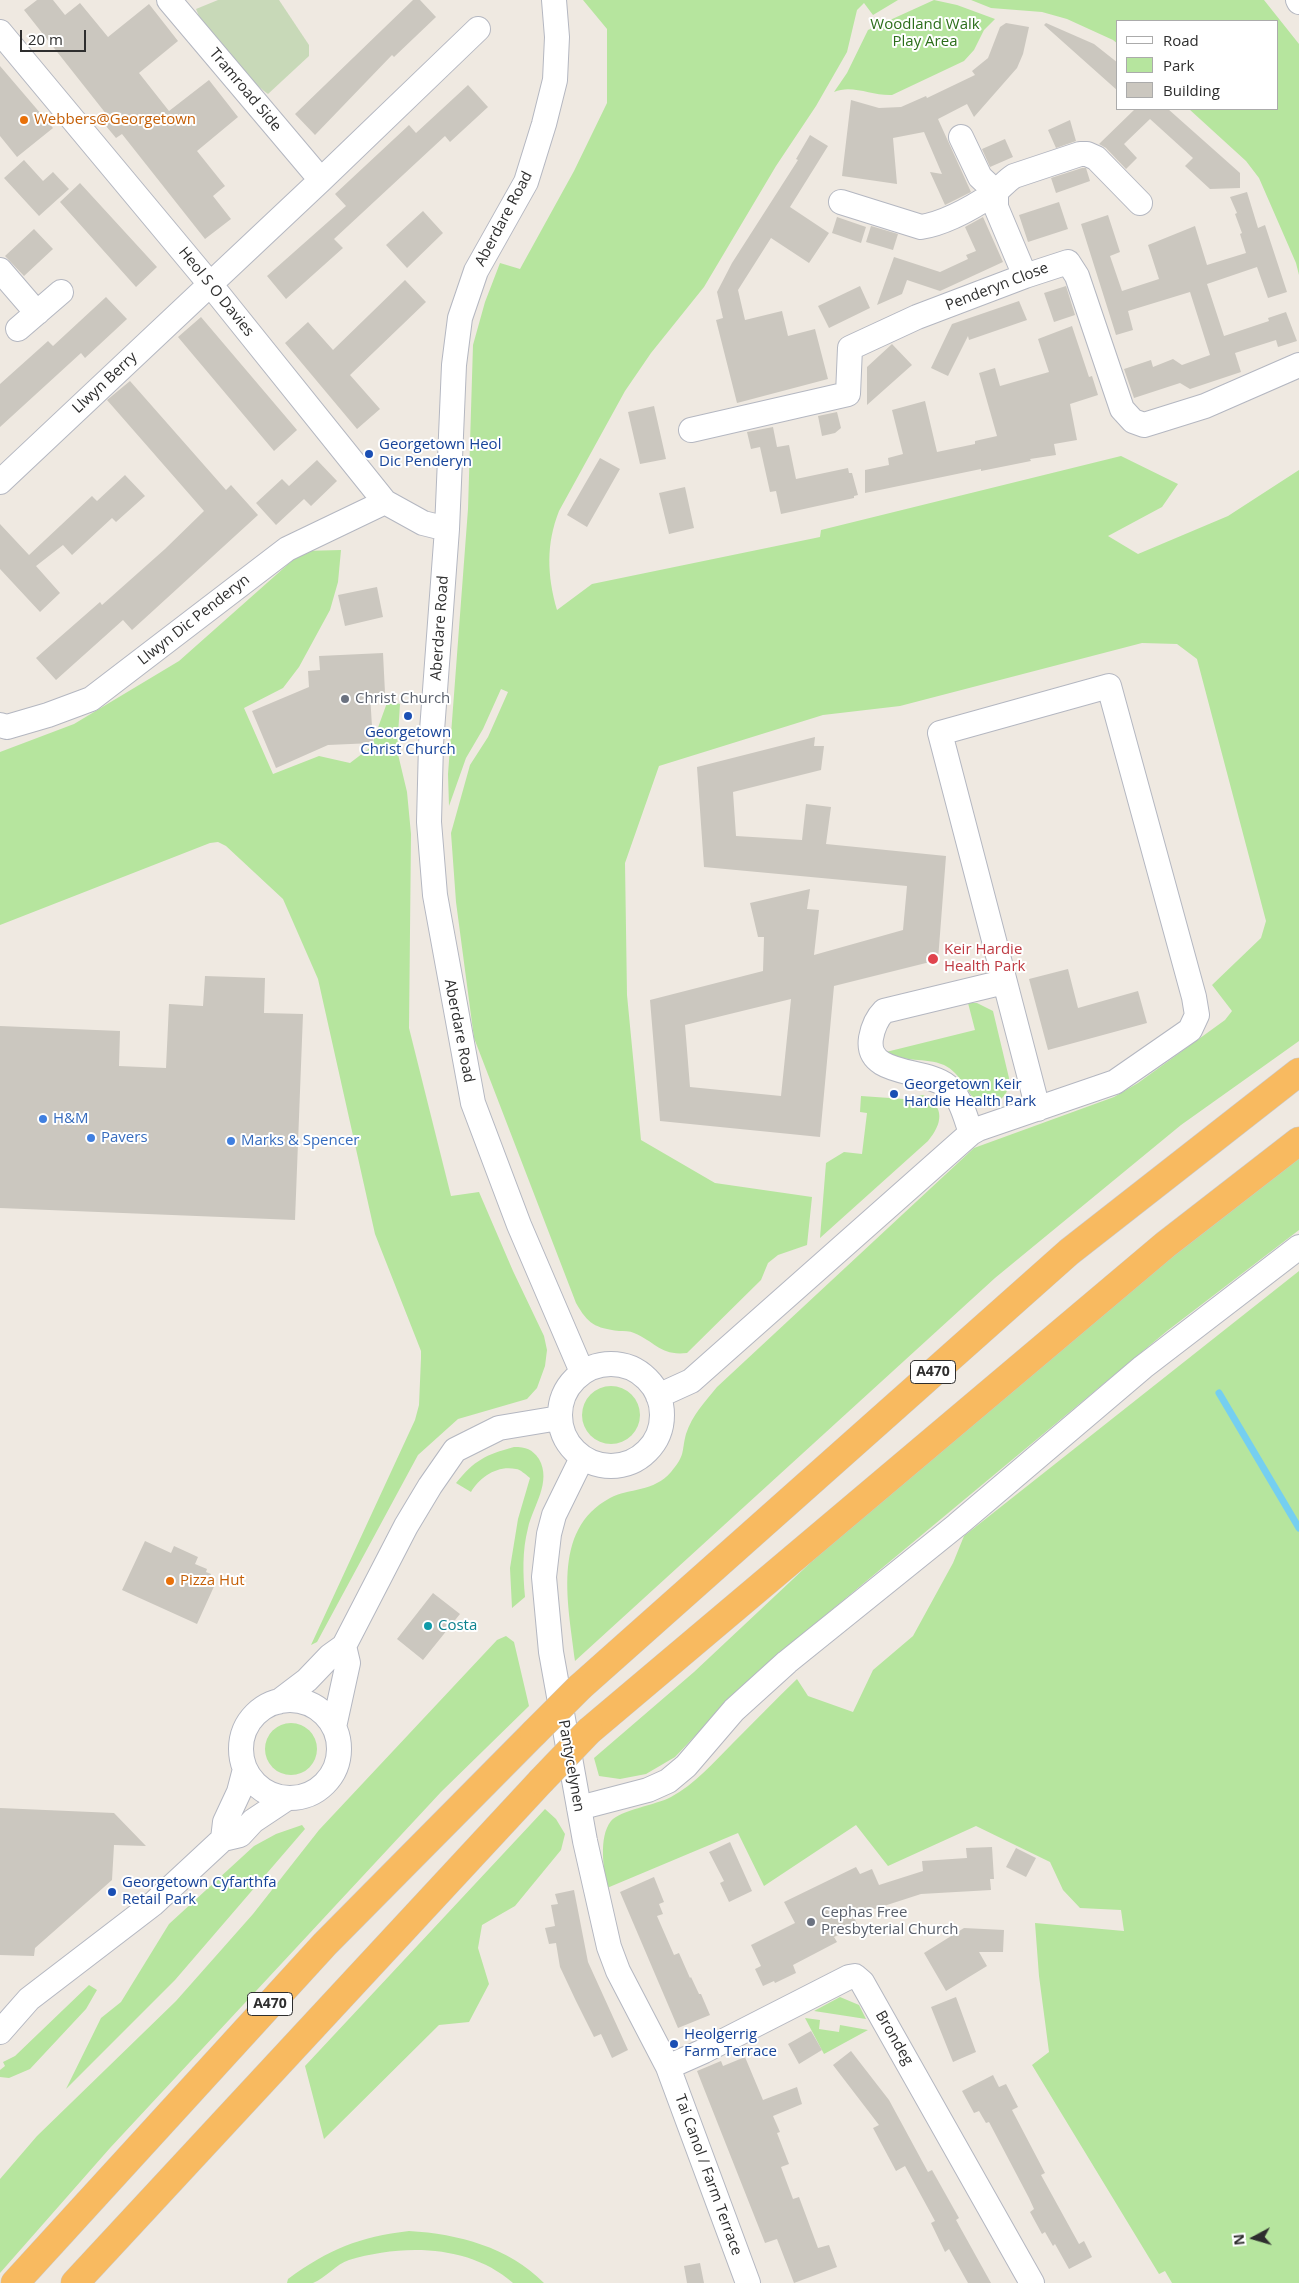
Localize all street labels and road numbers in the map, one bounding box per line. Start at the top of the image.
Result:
street label: Tramroad Side [205,45,285,135]
street label: Aberdare Road [471,168,537,270]
street label: Heol S O Davies [174,244,258,340]
street label: Penderyn Close [943,259,1051,315]
street label: Llwyn Berry [69,349,141,417]
street label: Llwyn Dic Penderyn [135,571,253,669]
street label: Aberdare Road [427,575,453,681]
street label: Aberdare Road [440,978,478,1084]
road number: A470 [910,1360,956,1384]
street label: Pantycelynen [554,1719,588,1813]
road number: A470 [248,1992,292,2016]
street label: Brondeg [871,2008,917,2068]
street label: Tai Canol / Farm Terrace [670,2092,746,2258]

